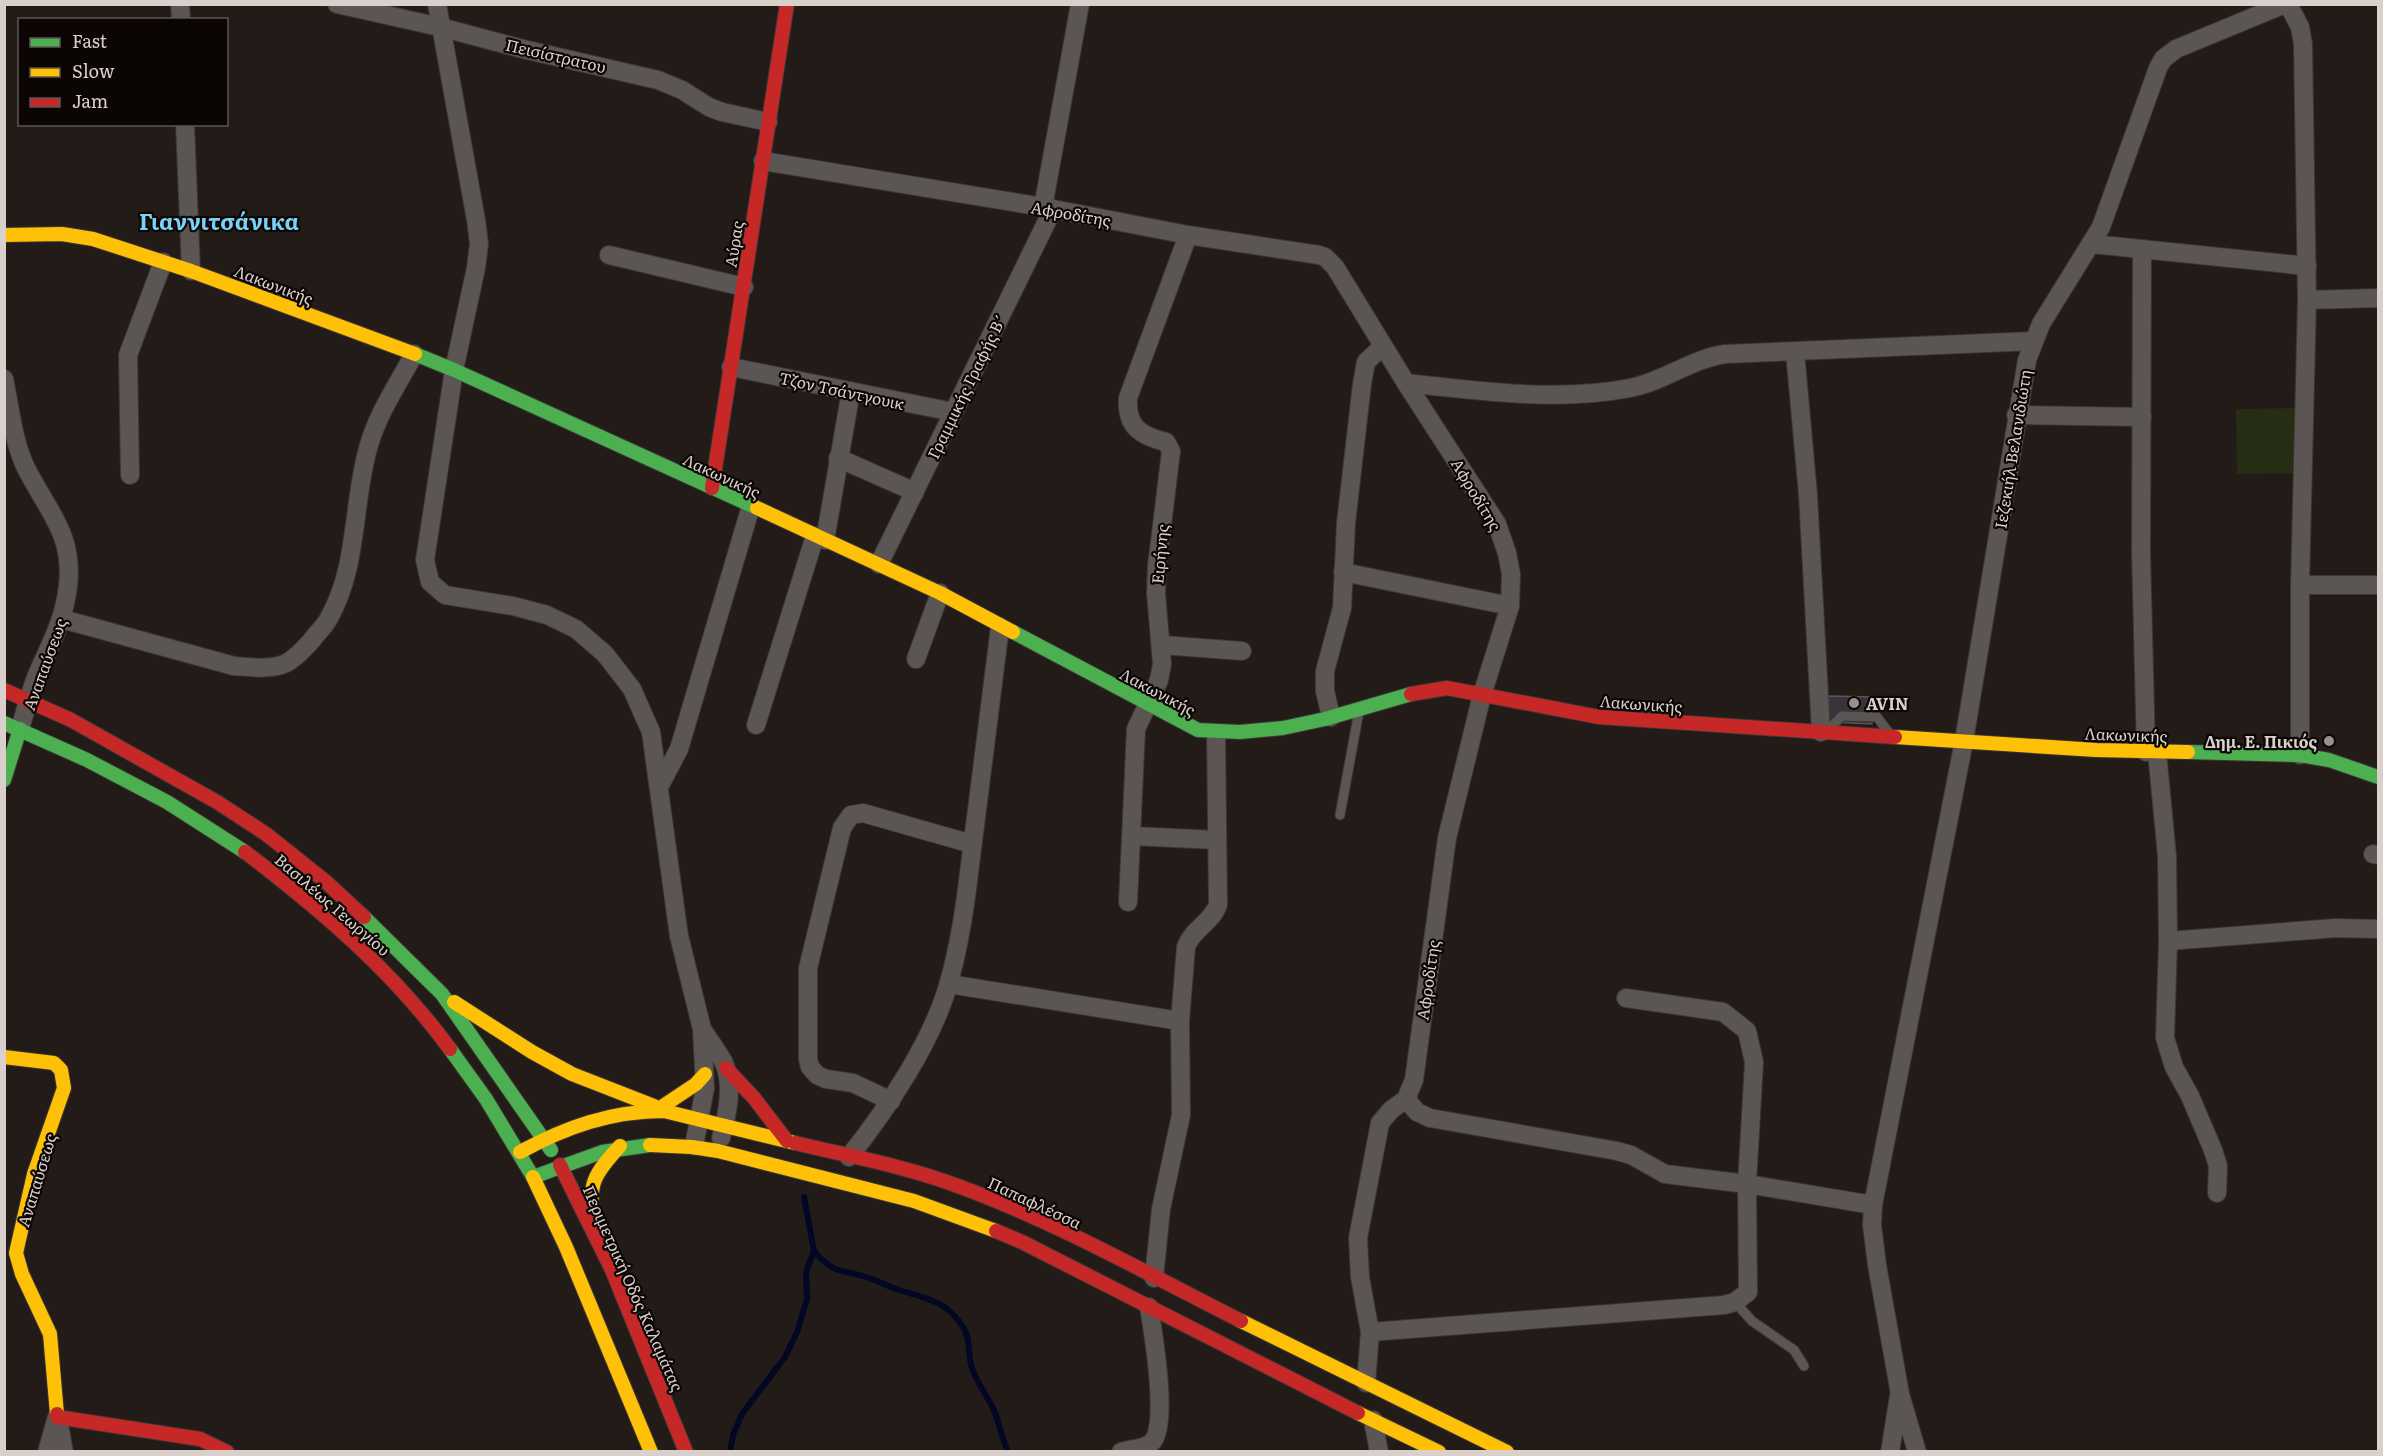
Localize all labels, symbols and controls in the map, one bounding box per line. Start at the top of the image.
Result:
legend [18,18,228,126]
text: Fast [72,27,108,54]
street label: Πεισίστρατου [503,32,609,78]
text: Slow [72,57,115,84]
text: Jam [72,87,108,114]
street label: Αφροδίτης [1029,194,1113,232]
district label: Γιαννιτσάνικα [139,204,299,237]
street label: Αύρας [717,219,749,269]
street label: Λακωνικής [231,258,317,310]
street label: Γραμμικής Γραφής Β΄ [920,309,1012,463]
street label: Τζον Τσάντγουικ [777,365,907,415]
street label: Ιεζεκιήλ Βελανιδιώτη [1988,368,2036,530]
street label: Λακωνικής [679,447,765,503]
street label: Αφροδίτης [1446,453,1508,535]
street label: Ειρήνης [1144,523,1174,585]
street label: Αναπαύσεως [16,614,72,713]
street label: Λακωνικής [1116,661,1200,721]
street label: Λακωνικής [1599,688,1683,718]
place label: AVIN [1866,691,1908,715]
marker: AVIN [1847,696,1861,710]
street label: Λακωνικής [2084,721,2168,747]
place label: Δημ. Ε. Πικιός [2205,729,2317,753]
marker: Δημ. Ε. Πικιός [2322,734,2336,748]
street label: Βασιλέως Γεωργίου [270,847,396,961]
street label: Αφροδίτης [1409,938,1445,1022]
street label: Αναπαύσεως [10,1130,62,1230]
street label: Παπαφλέσσα [984,1170,1086,1234]
street label: Περιμετρική Οδός Καλαμάτας [578,1181,690,1395]

